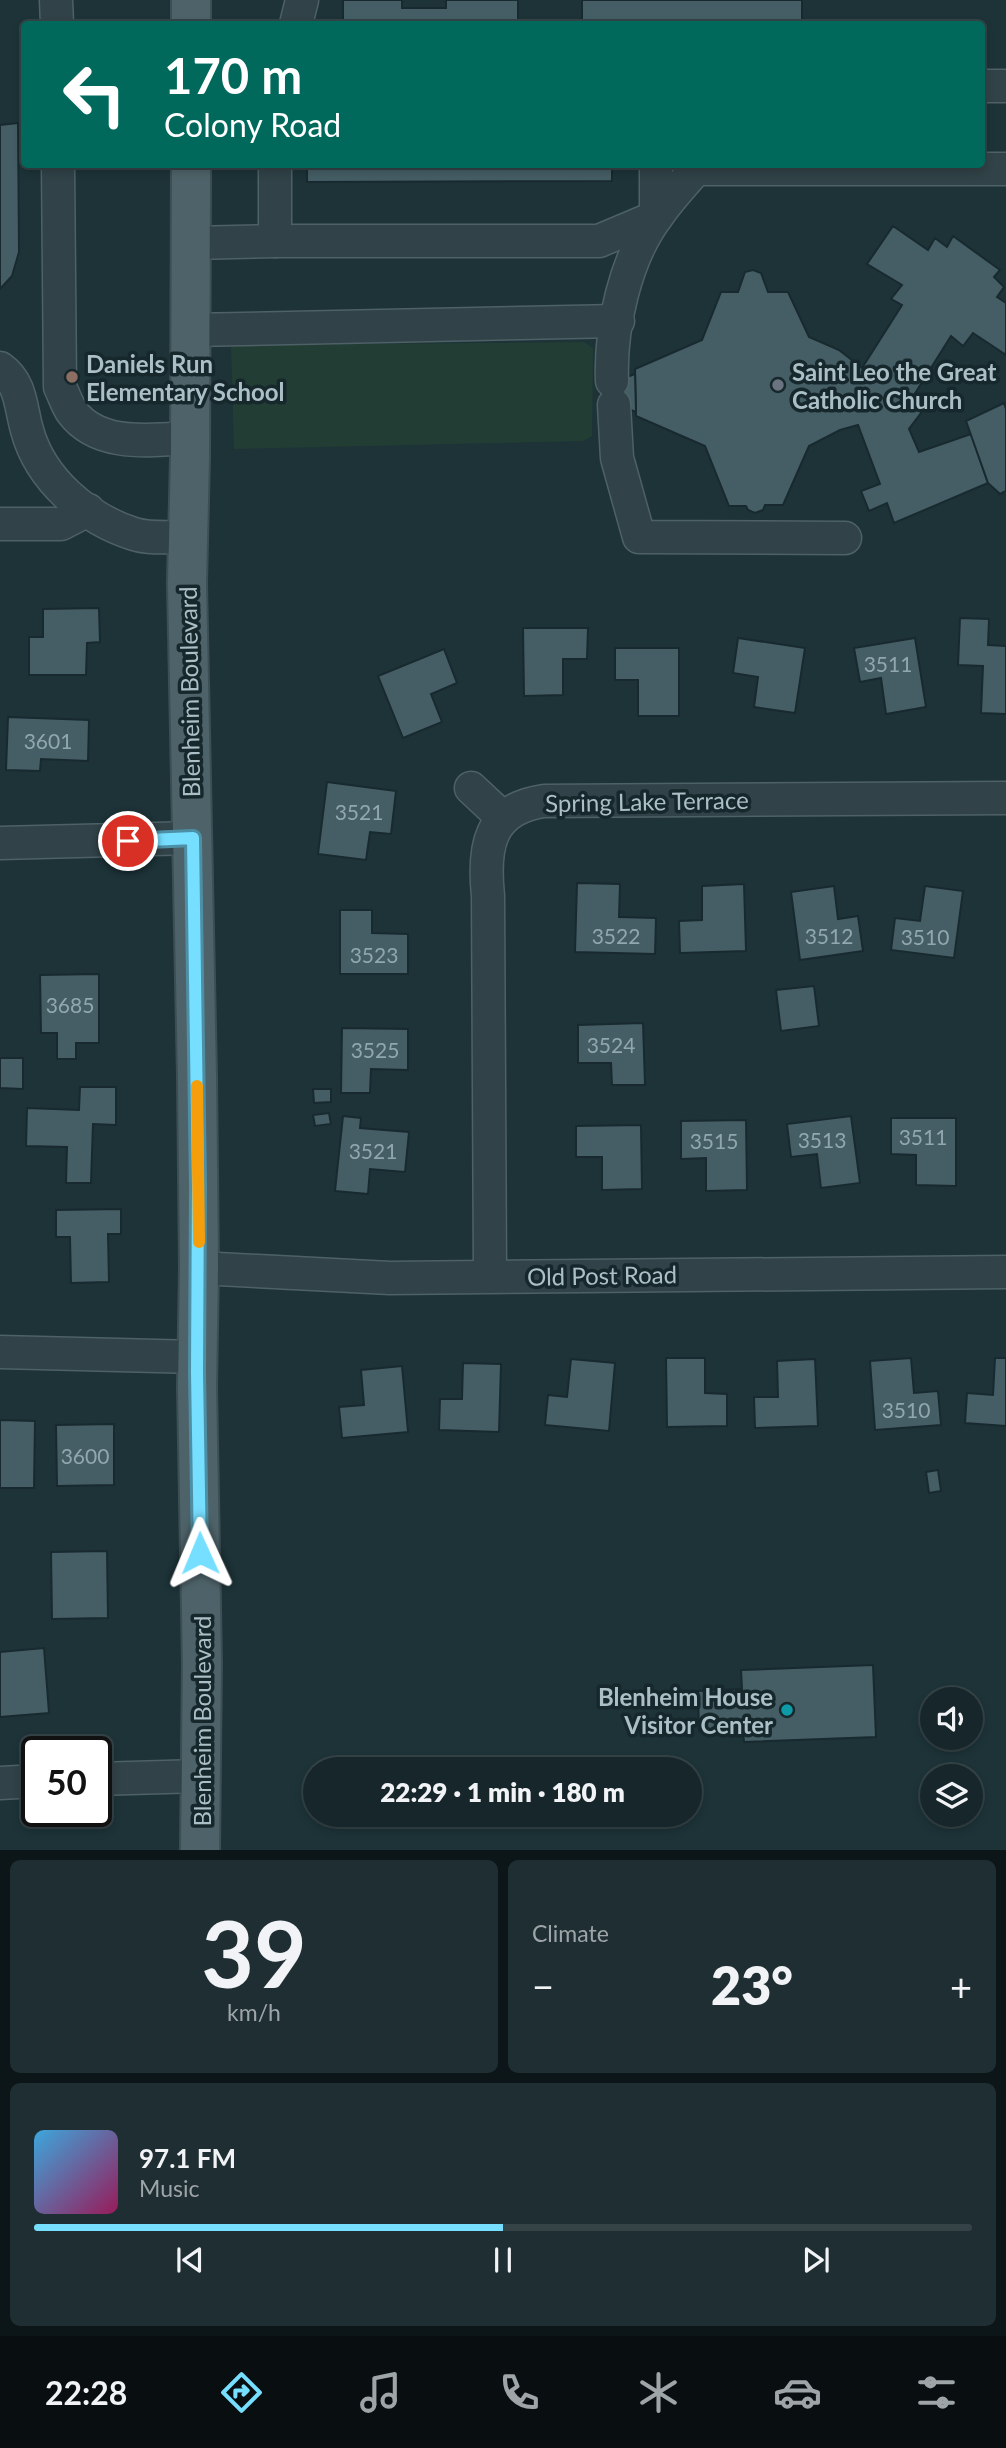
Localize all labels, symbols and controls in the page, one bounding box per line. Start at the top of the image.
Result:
text: 170 m [164,46,302,104]
icon: left [49,49,140,140]
text: Colony Road [164,105,341,144]
place label: Daniels Run Elementary School [86,349,285,406]
place label: Saint Leo the Great Catholic Church [792,357,996,414]
marker: Daniels Run Elementary School [64,369,80,385]
marker: Saint Leo the Great Catholic Church [770,377,786,393]
street label: Blenheim Boulevard [173,586,205,798]
house number: 3511 [864,651,912,676]
house number: 3601 [24,728,72,753]
street label: Spring Lake Terrace [545,785,749,817]
house number: 3521 [335,799,383,824]
pin [98,811,158,871]
icon: arrive [109,822,147,860]
house number: 3522 [592,923,640,948]
house number: 3512 [805,923,853,948]
house number: 3510 [901,924,949,949]
house number: 3523 [350,942,398,967]
house number: 3685 [46,992,94,1017]
house number: 3524 [587,1032,635,1057]
house number: 3525 [351,1037,399,1062]
house number: 3511 [899,1124,947,1149]
house number: 3513 [798,1127,846,1152]
house number: 3515 [690,1128,738,1153]
house number: 3521 [349,1138,397,1163]
street label: Old Post Road [527,1259,677,1291]
house number: 3510 [882,1397,930,1422]
house number: 3600 [61,1443,109,1468]
position arrow [163,1516,237,1590]
street label: Blenheim Boulevard [187,1616,216,1826]
place label: Blenheim House Visitor Center [598,1682,773,1739]
map controls [920,1687,983,1827]
button: sound [920,1687,983,1750]
marker: Blenheim House Visitor Center [779,1702,795,1718]
speed limit sign: 50 [21,1736,112,1827]
button: layers [920,1764,983,1827]
text: 22:29 · 1 min · 180 m [380,1776,625,1808]
text: 39 [201,1898,307,2007]
text: Climate [532,1919,609,1947]
text: 23° [711,1954,793,2016]
text: − [532,1963,554,2009]
text: + [950,1963,972,2009]
text: km/h [227,1998,281,2026]
text: 97.1 FM [139,2142,236,2174]
text: Music [139,2174,199,2202]
icon: previous [171,2241,209,2279]
icon: pause [484,2241,522,2279]
icon: next [797,2241,835,2279]
icon: directions [217,2368,266,2417]
icon: music [356,2368,405,2417]
icon: phone [495,2368,544,2417]
icon: climate [634,2368,683,2417]
icon: car [773,2368,822,2417]
icon: filters [912,2368,961,2417]
text: 22:28 [45,2373,127,2412]

